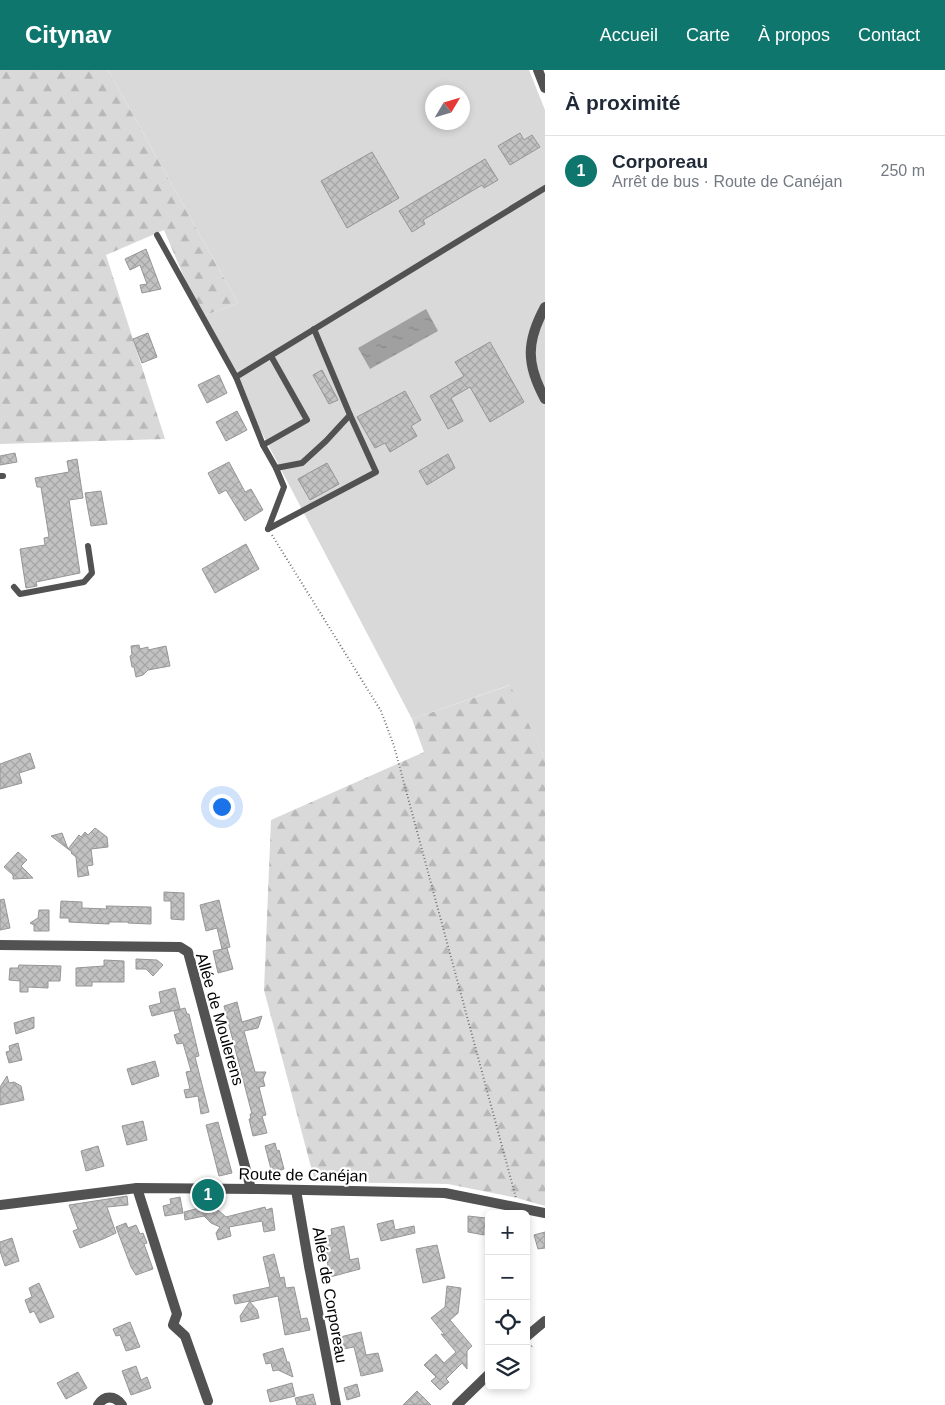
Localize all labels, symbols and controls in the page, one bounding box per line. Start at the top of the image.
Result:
text: Citynav [25,21,112,48]
text: Accueil [600,25,658,45]
text: Carte [686,25,730,45]
text: À propos [758,25,830,45]
text: Contact [858,25,920,45]
north arrow [425,85,470,130]
text: À proximité [565,91,681,114]
text: Corporeau [612,151,708,172]
text: 1 [577,162,585,179]
text: 250 m [881,162,925,179]
text: Arrêt de bus · Route de Canéjan [612,173,842,190]
your location [209,794,235,820]
street label: Allée de Moulerens [193,951,247,1087]
street label: Route de Canéjan [238,1165,368,1185]
pin: 1 [192,1176,224,1214]
map controls [485,1210,530,1390]
button: + [485,1210,530,1255]
street label: Allée de Corporeau [310,1226,350,1364]
button: − [485,1255,530,1300]
button: locate [485,1300,530,1345]
button: layers [485,1345,530,1390]

